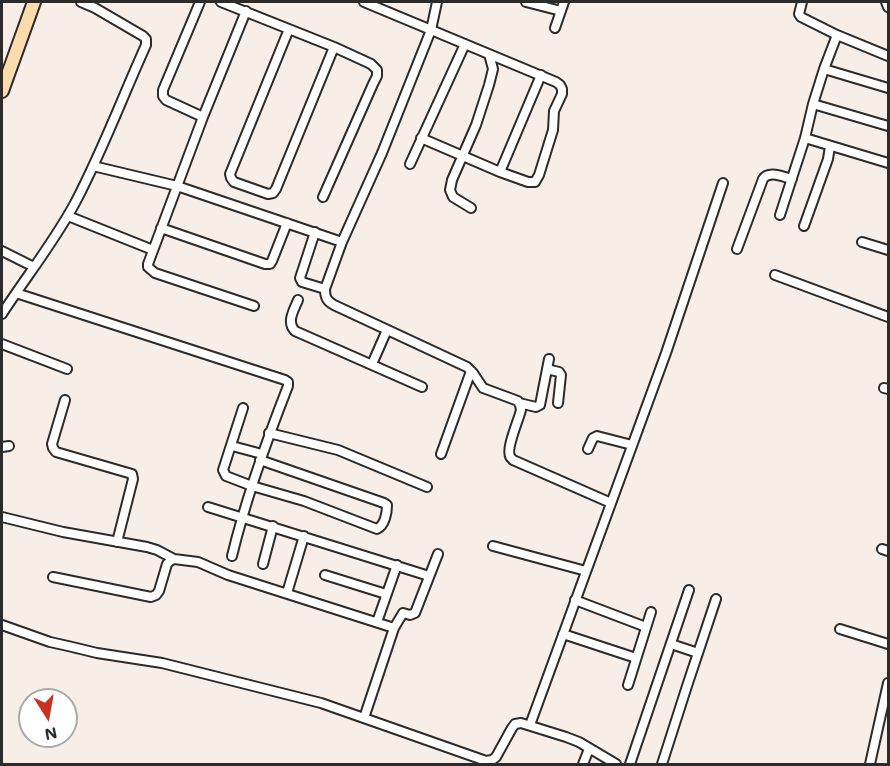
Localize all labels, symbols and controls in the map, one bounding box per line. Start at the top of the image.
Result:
north arrow [18,688,78,748]
text: N [43,723,59,746]

